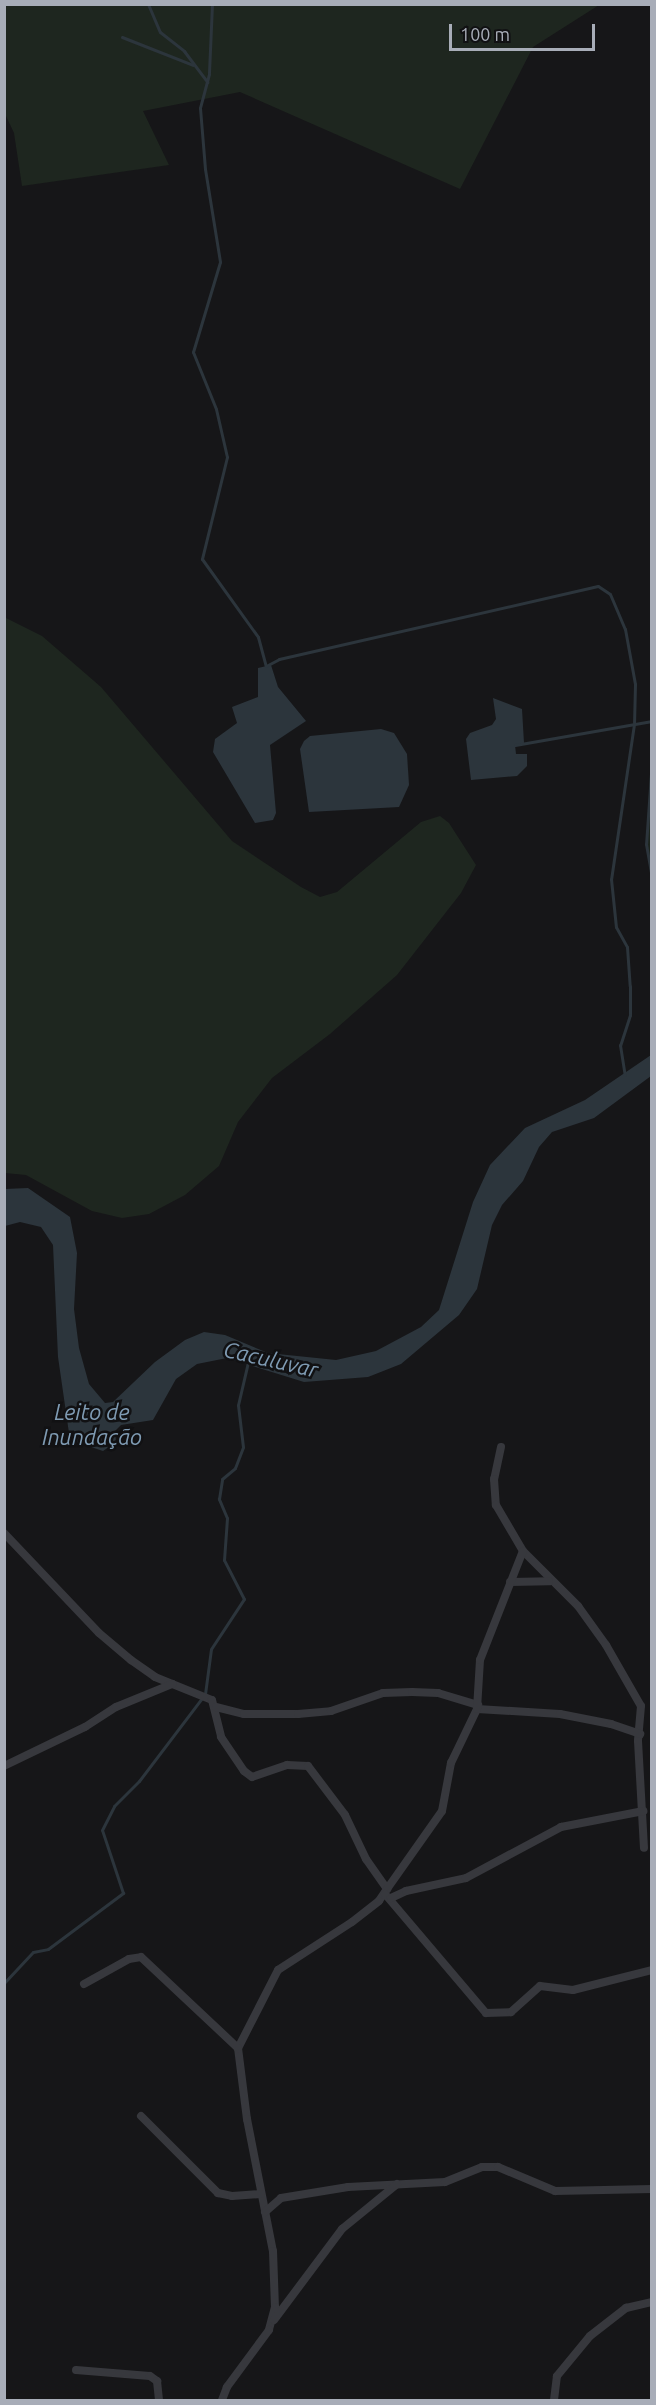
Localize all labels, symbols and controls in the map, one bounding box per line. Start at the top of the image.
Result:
scale bar [452,12,598,50]
text: 100 m [460,24,510,44]
water label: Caculuvar [221,1335,321,1383]
water label: Leito de Inundação [42,1398,142,1450]

